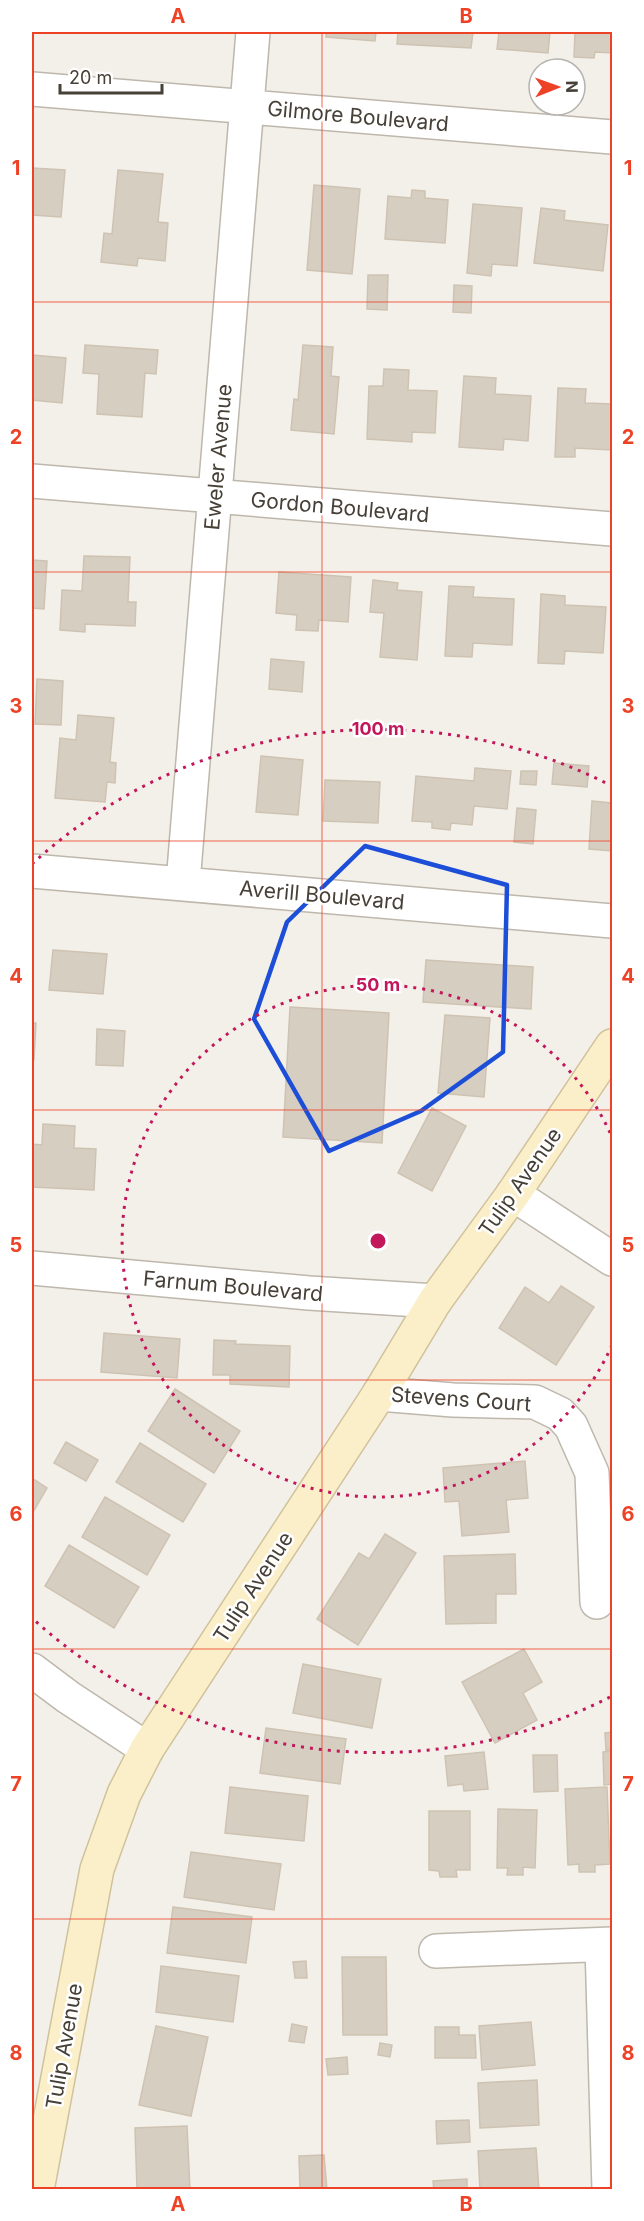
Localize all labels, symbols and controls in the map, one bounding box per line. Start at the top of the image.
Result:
text: A [171,4,186,28]
text: B [459,4,473,28]
scale bar [60,57,162,95]
north arrow [527,57,587,117]
text: 20 m [69,67,112,88]
text: N [562,80,582,93]
street label: Gilmore Boulevard [266,96,450,136]
text: 1 [12,156,20,180]
text: 1 [624,156,632,180]
street label: Eweler Avenue [199,383,237,531]
text: 2 [10,425,22,449]
text: 2 [622,425,634,449]
street label: Gordon Boulevard [250,487,430,527]
text: 3 [10,694,22,718]
text: 3 [622,694,634,718]
text: 100 m [352,718,404,739]
street label: Averill Boulevard [238,875,406,915]
text: 4 [9,964,23,988]
text: 4 [621,964,635,988]
text: 50 m [356,974,400,995]
street label: Tulip Avenue [473,1123,567,1241]
centre of rings [368,1231,388,1251]
text: 5 [10,1233,22,1257]
text: 5 [622,1233,634,1257]
street label: Farnum Boulevard [142,1266,324,1306]
street label: Stevens Court [390,1382,532,1416]
text: 6 [10,1502,23,1526]
text: 6 [622,1502,635,1526]
street label: Tulip Avenue [208,1527,298,1647]
text: 7 [10,1772,22,1796]
text: 7 [622,1772,634,1796]
street label: Tulip Avenue [41,1981,87,2111]
text: 8 [9,2041,23,2065]
text: 8 [621,2041,635,2065]
text: A [171,2192,186,2216]
text: B [459,2192,473,2216]

